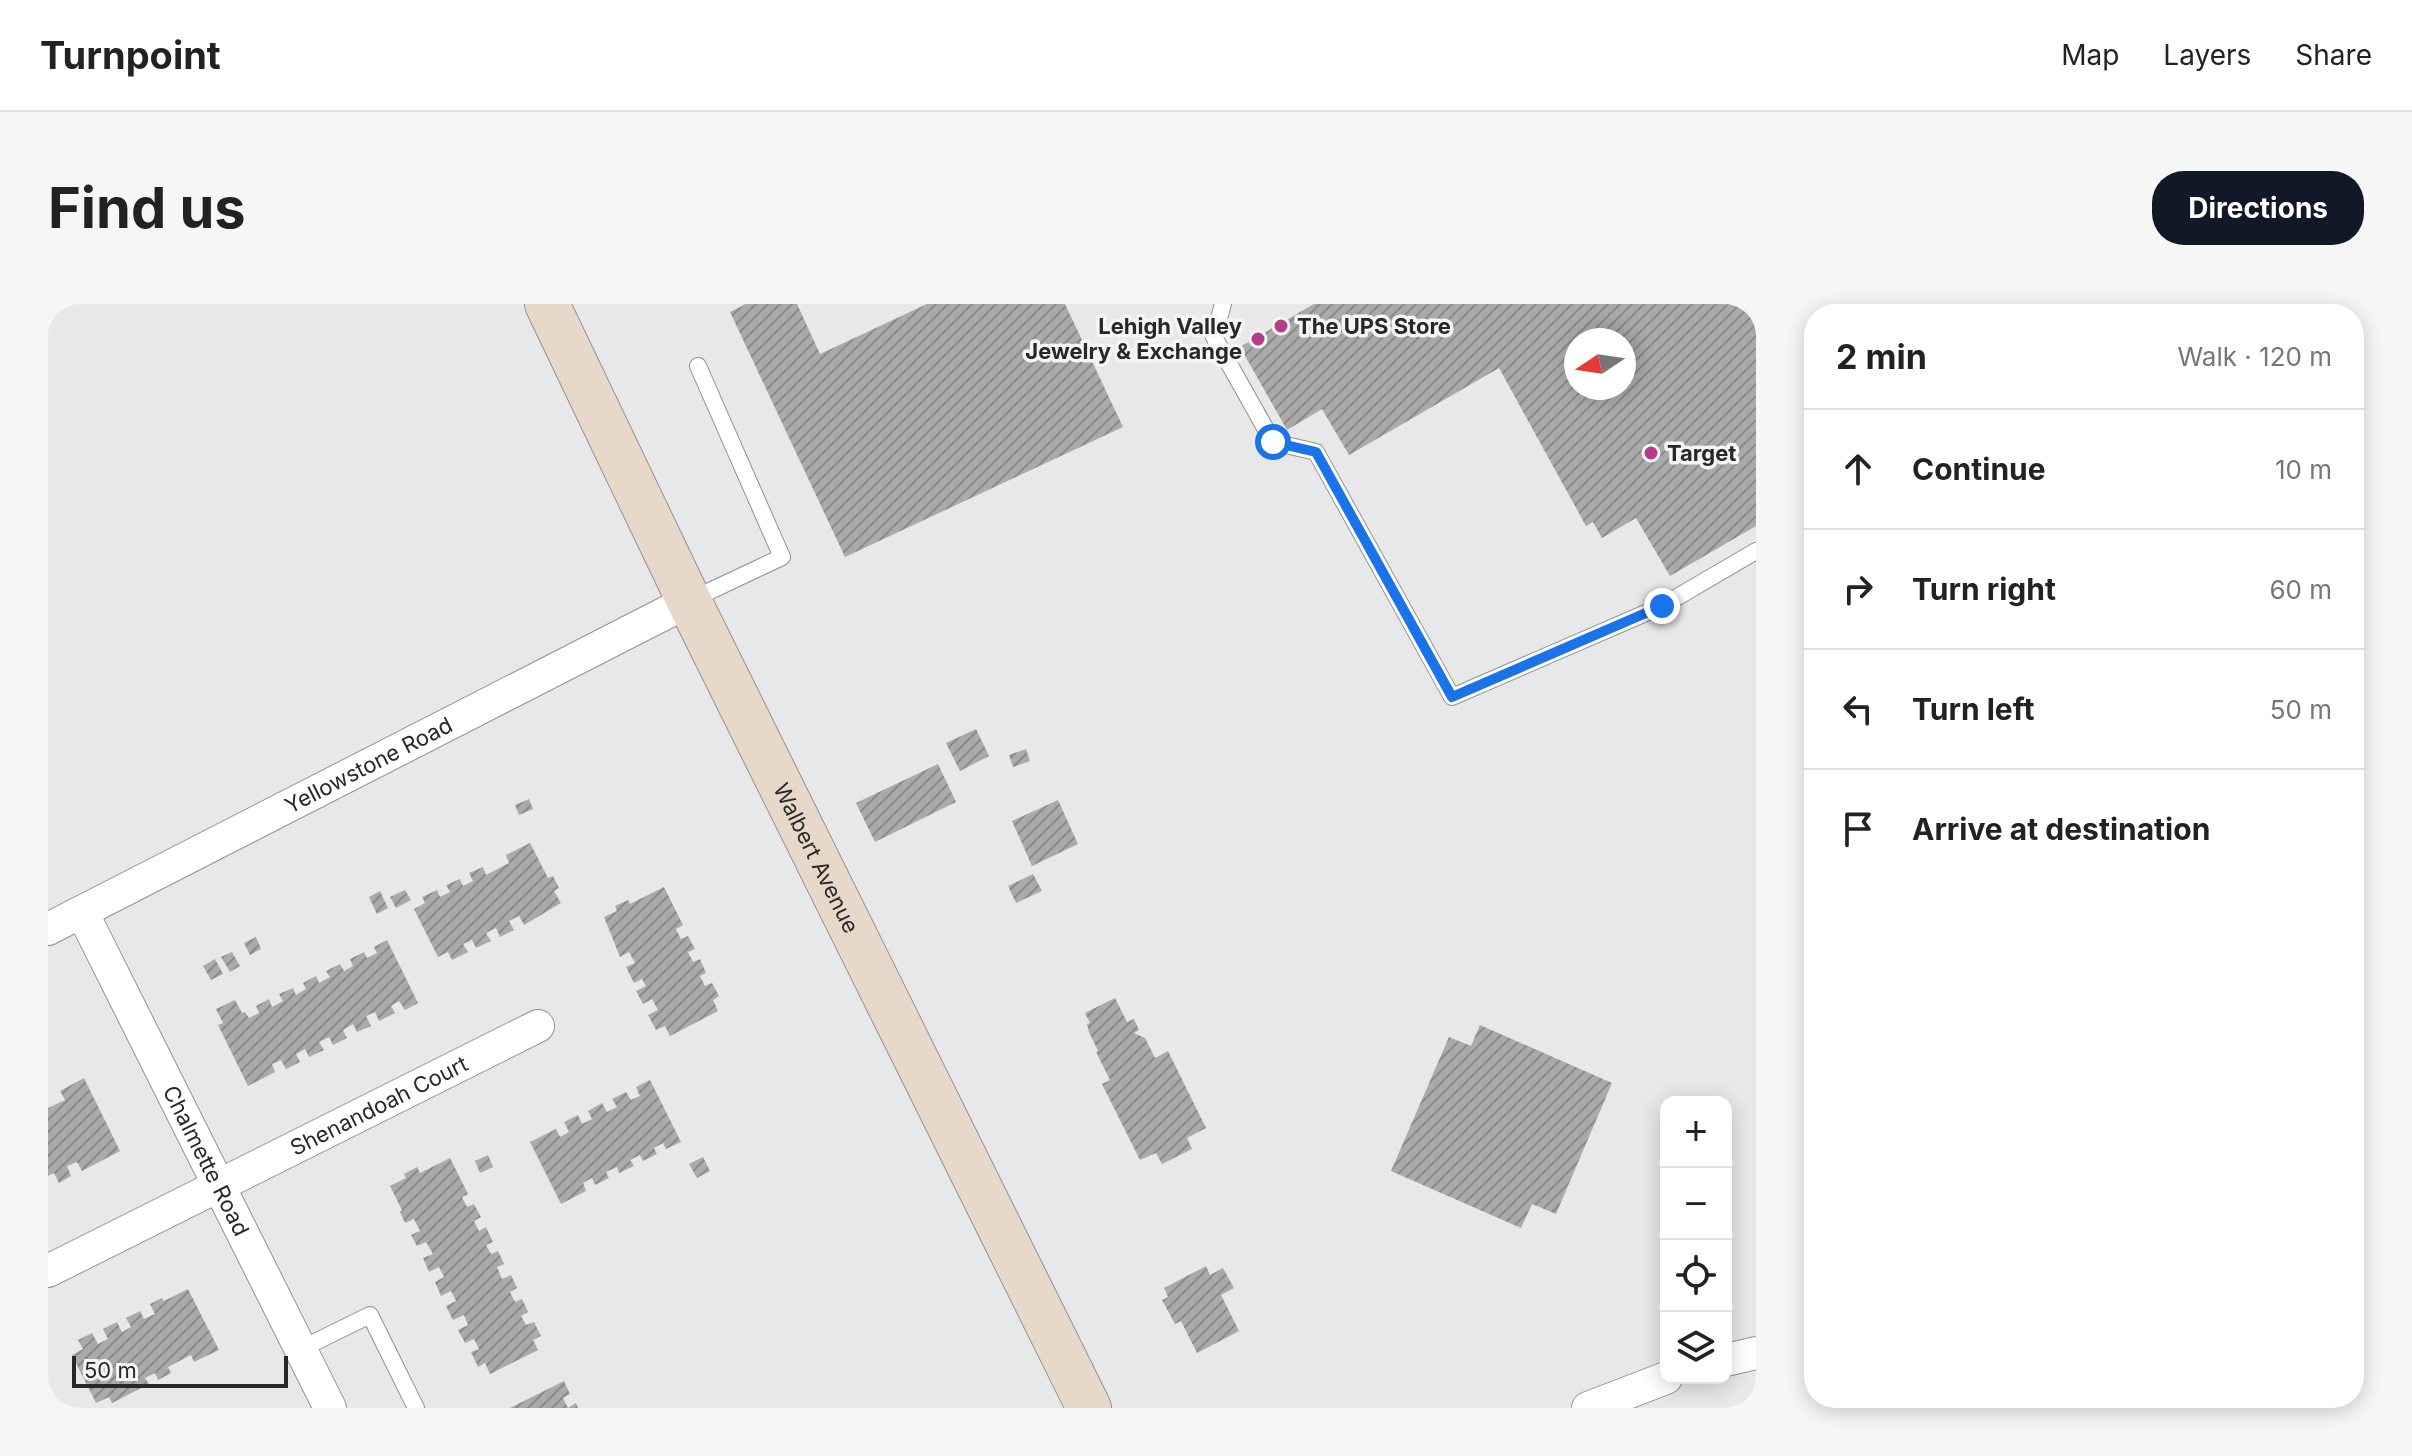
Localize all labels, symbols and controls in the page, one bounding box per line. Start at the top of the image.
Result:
text: Turnpoint [40,32,221,78]
text: Map [2061,38,2119,72]
text: Layers [2163,38,2251,72]
text: Share [2295,38,2372,72]
button: Directions [2152,171,2364,245]
text: Find us [48,174,246,242]
place label: Lehigh Valley Jewelry & Exchange [1025,313,1242,364]
place label: The UPS Store [1297,313,1451,339]
marker: The UPS Store [1272,317,1290,335]
north arrow [1564,328,1636,400]
marker: Lehigh Valley Jewelry & Exchange [1249,330,1267,348]
text: 2 min [1836,336,1927,377]
text: Walk · 120 m [2177,341,2332,372]
route start [1255,424,1291,460]
place label: Target [1667,440,1736,466]
marker: Target [1642,444,1660,462]
icon: ahead [1836,447,1880,491]
text: Continue [1912,451,2046,487]
text: 10 m [2275,454,2332,485]
icon: right [1836,567,1880,611]
text: Turn right [1912,571,2056,607]
text: 60 m [2269,574,2332,605]
route end [1644,588,1680,624]
icon: left [1836,687,1880,731]
text: Turn left [1912,691,2034,727]
text: 50 m [2270,694,2332,725]
street label: Yellowstone Road [280,711,457,819]
street label: Walbert Avenue [768,779,864,937]
icon: arrive [1836,807,1880,851]
text: Arrive at destination [1912,811,2210,847]
street label: Shenandoah Court [286,1050,472,1161]
street label: Chalmette Road [158,1081,255,1240]
map controls [1660,1096,1732,1384]
button: + [1660,1096,1732,1168]
button: − [1660,1168,1732,1240]
button: locate [1660,1240,1732,1312]
button: layers [1660,1312,1732,1384]
scale bar [72,1352,288,1388]
text: 50 m [84,1357,137,1383]

